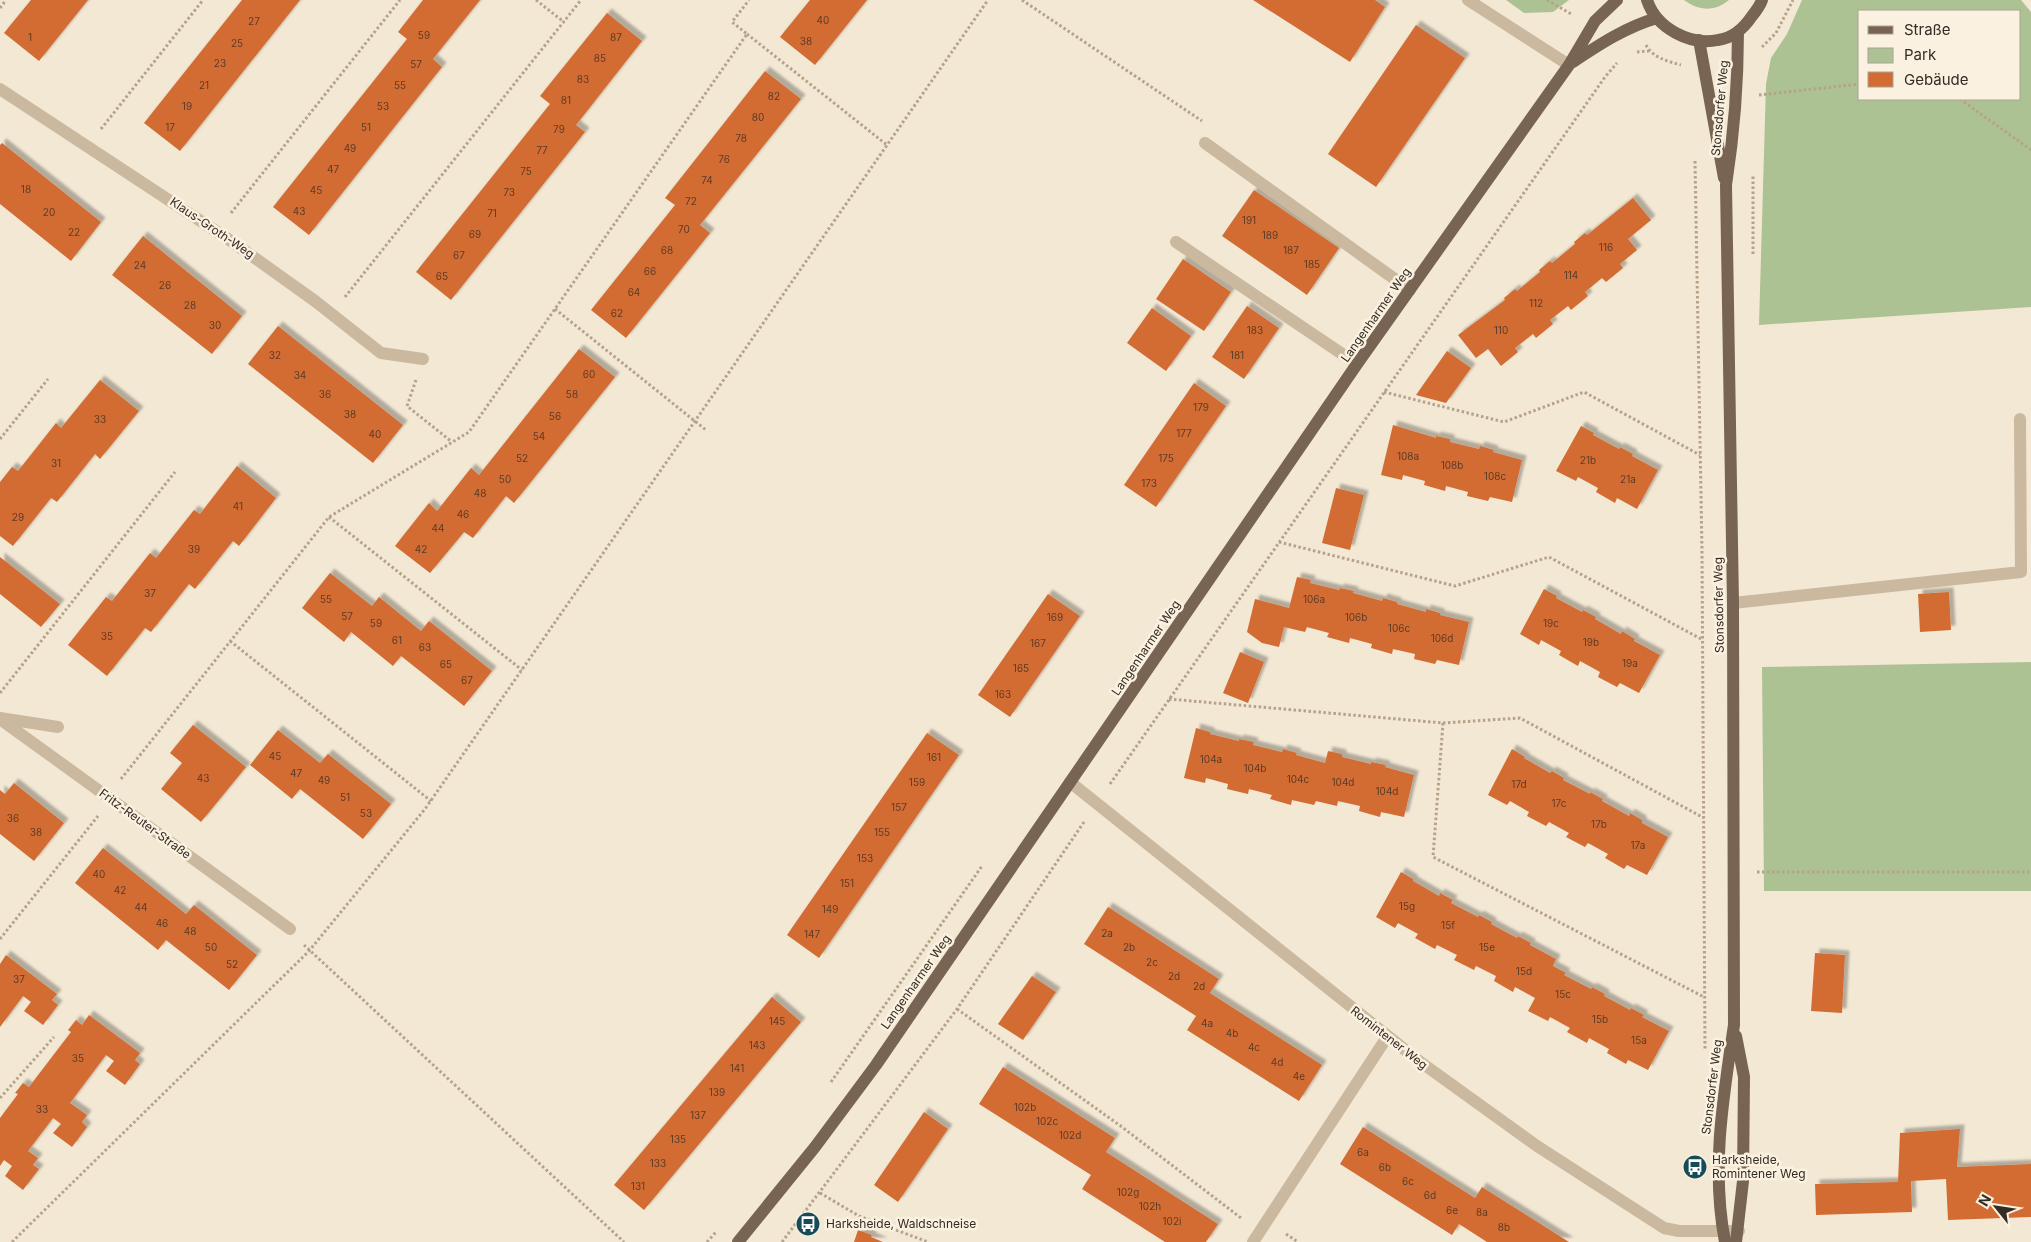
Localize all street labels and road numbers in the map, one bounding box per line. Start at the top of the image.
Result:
street label: Stonsdorfer Weg [1708,60,1731,156]
street label: Klaus-Groth-Weg [167,194,257,261]
street label: Langenharmer Weg [1337,265,1414,365]
street label: Stonsdorfer Weg [1710,557,1727,653]
street label: Langenharmer Weg [1108,597,1183,698]
street label: Fritz-Reuter-Straße [97,785,194,862]
street label: Langenharmer Weg [877,932,954,1032]
street label: Romintener Weg [1348,1003,1431,1072]
street label: Stonsdorfer Weg [1698,1038,1725,1135]

